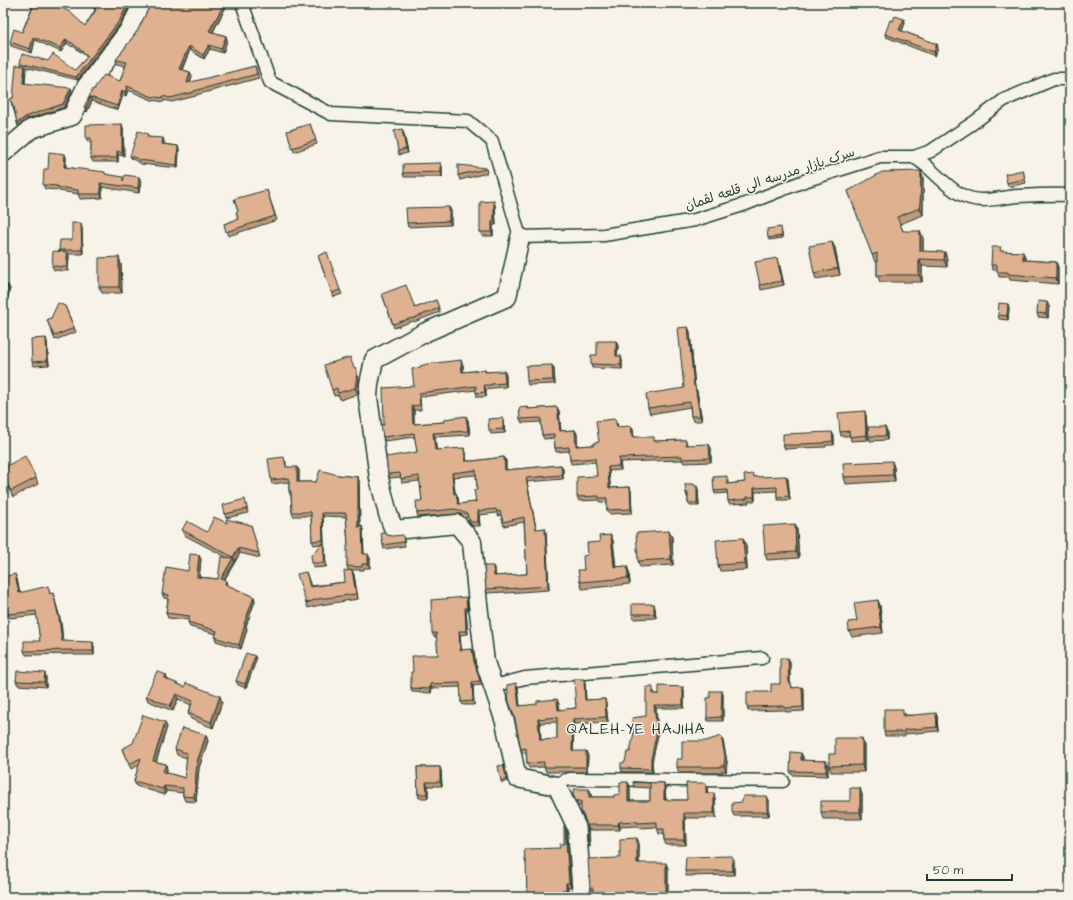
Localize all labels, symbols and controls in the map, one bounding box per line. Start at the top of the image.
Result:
street label: سرک بازار مدرسه الی قلعه لقمان [683,143,857,215]
district label: QALEH-YE HAJIHA [567,719,705,740]
scale bar [927,856,1012,882]
text: 50 m [933,862,964,879]

